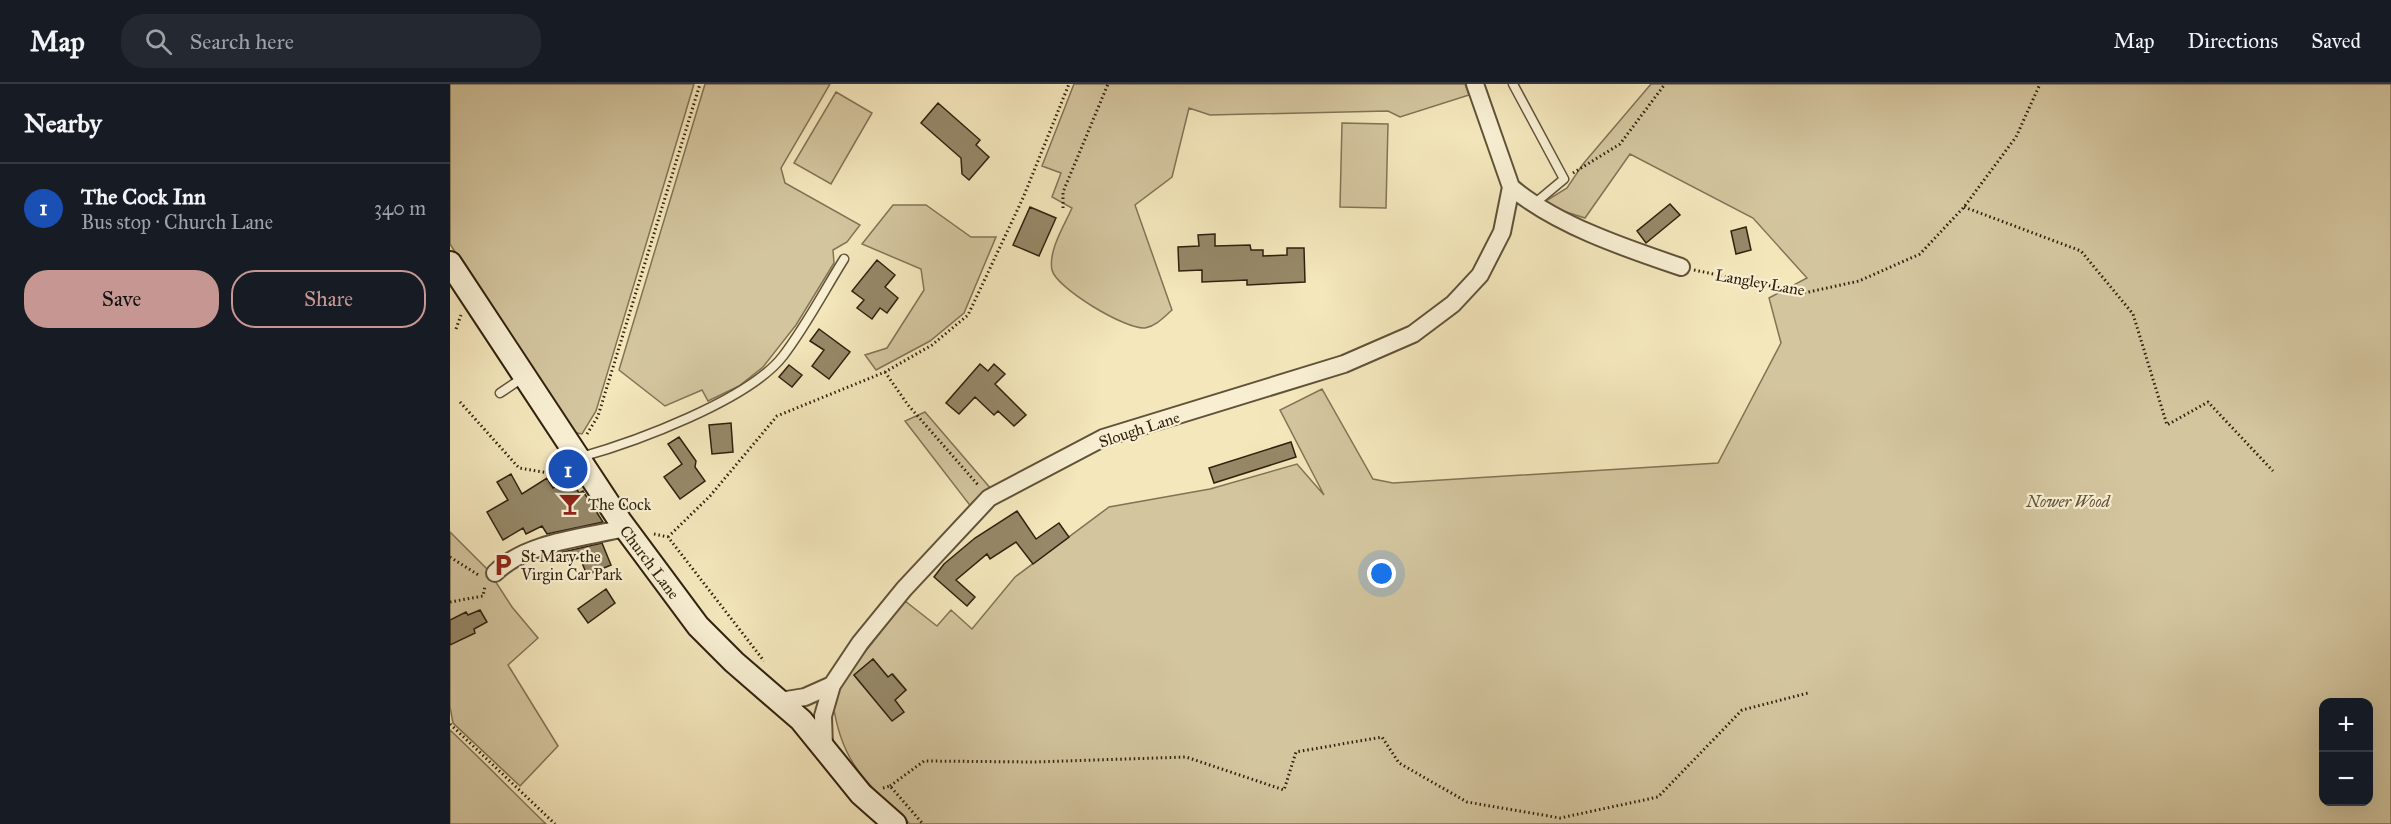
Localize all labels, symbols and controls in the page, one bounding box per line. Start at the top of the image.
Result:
search box [121,14,541,68]
text: Map [30,24,85,59]
icon: search [142,25,175,58]
text: Search here [190,28,294,55]
text: Map [2114,28,2155,54]
text: Directions [2188,28,2278,54]
text: Saved [2311,28,2361,54]
text: Nearby [24,107,102,139]
text: The Cock Inn [81,183,206,210]
text: 1 [40,196,47,220]
text: 340 m [374,196,426,220]
text: Bus stop · Church Lane [81,210,273,234]
street label: Langley Lane [1714,265,1806,301]
button: Save [24,270,219,328]
button: Share [231,270,426,328]
street label: Slough Lane [1096,407,1183,452]
pin: 1 [548,446,588,492]
bar icon: The Cock [557,491,583,517]
park label: Nower Wood [2025,492,2111,511]
place label: The Cock [588,495,652,514]
street label: Church Lane [616,522,684,603]
place label: St Mary the Virgin Car Park [520,547,623,585]
parking icon: St Mary the Virgin Car Park [490,552,516,578]
your location [1367,559,1396,588]
map controls [2319,698,2373,806]
button: + [2319,698,2373,752]
button: − [2319,752,2373,806]

